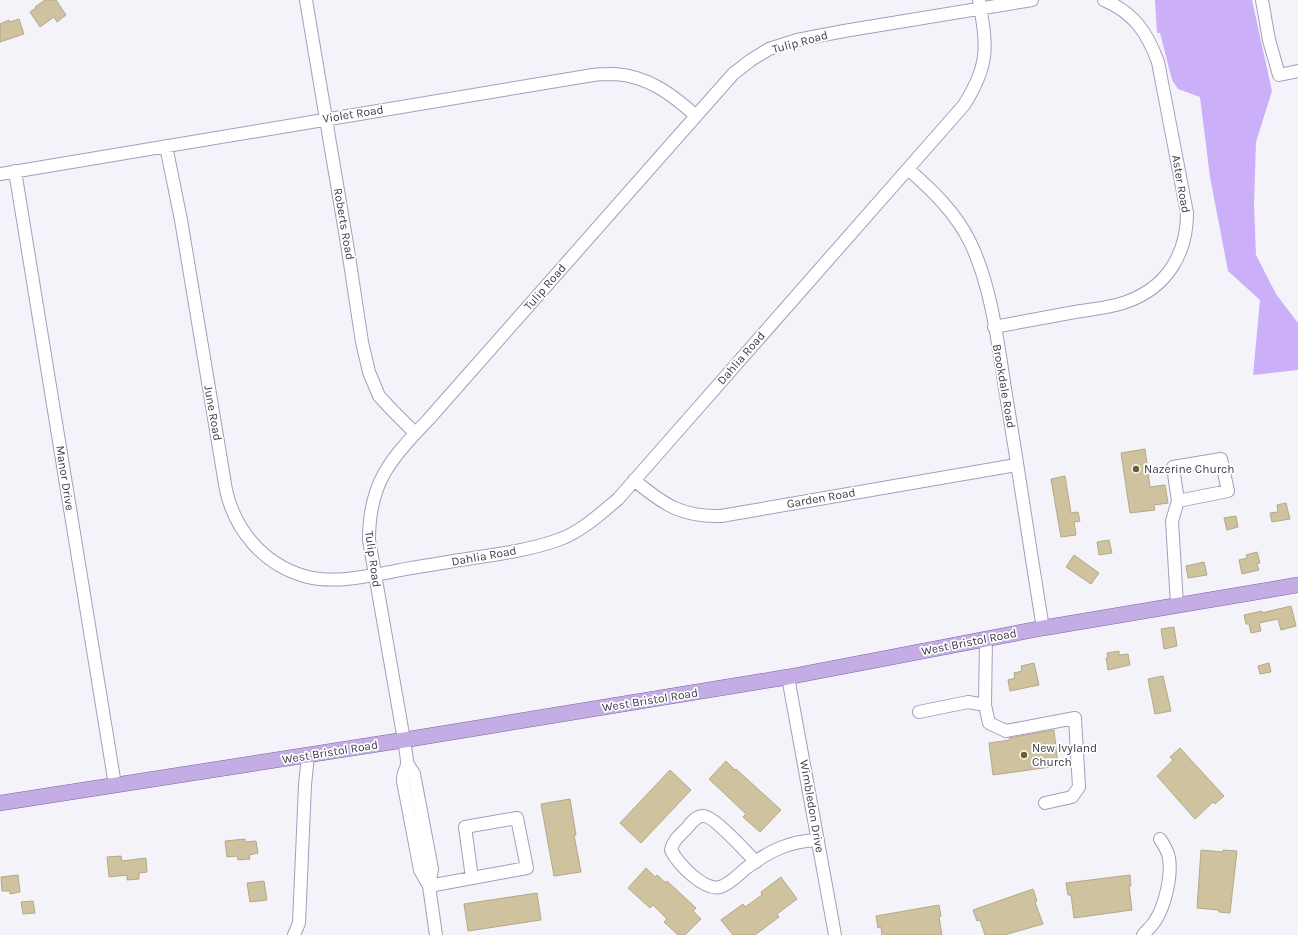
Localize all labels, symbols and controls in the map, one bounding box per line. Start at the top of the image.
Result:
street label: Tulip Road [771,28,829,56]
street label: Violet Road [322,102,384,126]
street label: Aster Road [1169,154,1193,214]
street label: Roberts Road [331,187,357,261]
street label: Tulip Road [521,261,569,313]
street label: Dahlia Road [714,329,768,387]
street label: Brookdale Road [990,343,1018,429]
street label: June Road [201,384,225,442]
street label: Manor Drive [53,444,77,512]
place label: Nazerine Church [1144,462,1234,476]
marker: Nazerine Church [1131,464,1141,474]
street label: Garden Road [785,485,857,511]
street label: Tulip Road [362,530,384,588]
street label: Dahlia Road [450,543,518,569]
street label: West Bristol Road [920,626,1018,658]
street label: West Bristol Road [601,686,699,714]
street label: West Bristol Road [281,738,379,766]
place label: New Ivyland Church [1032,741,1097,769]
marker: New Ivyland Church [1019,750,1029,760]
street label: Wimbledon Drive [797,759,827,853]

